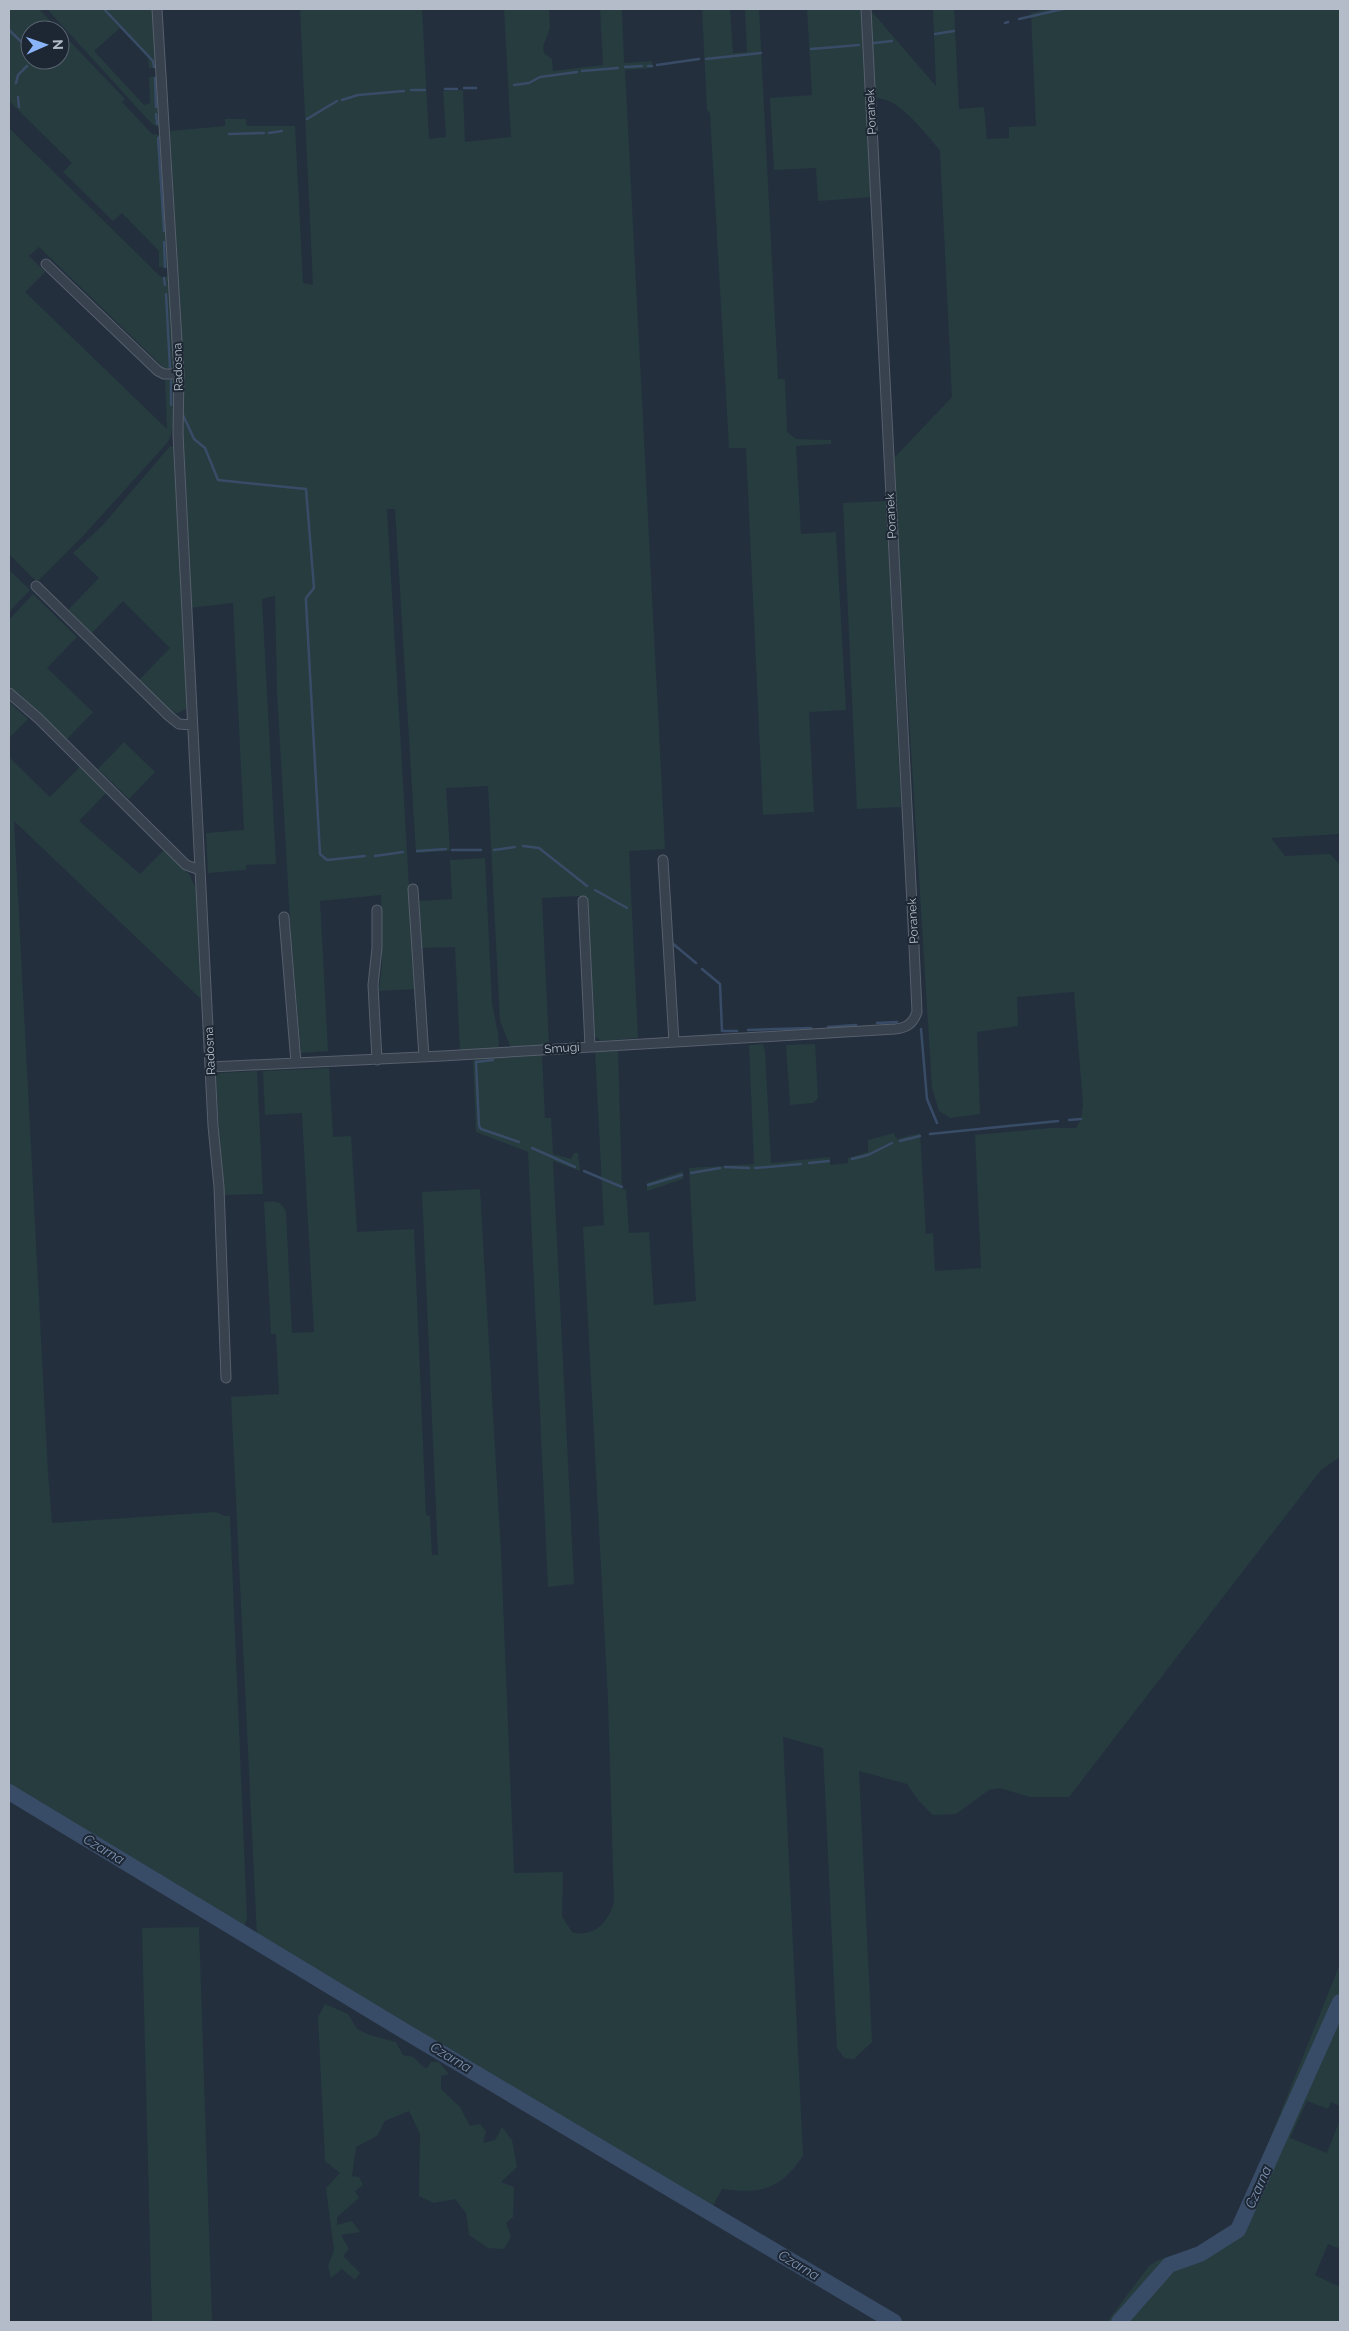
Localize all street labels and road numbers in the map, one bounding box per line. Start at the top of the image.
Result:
street label: Poranek [863,88,879,135]
street label: Radosna [170,343,186,391]
street label: Poranek [883,492,899,539]
street label: Poranek [905,897,921,944]
street label: Radosna [202,1027,218,1075]
street label: Smugi [544,1040,580,1056]

